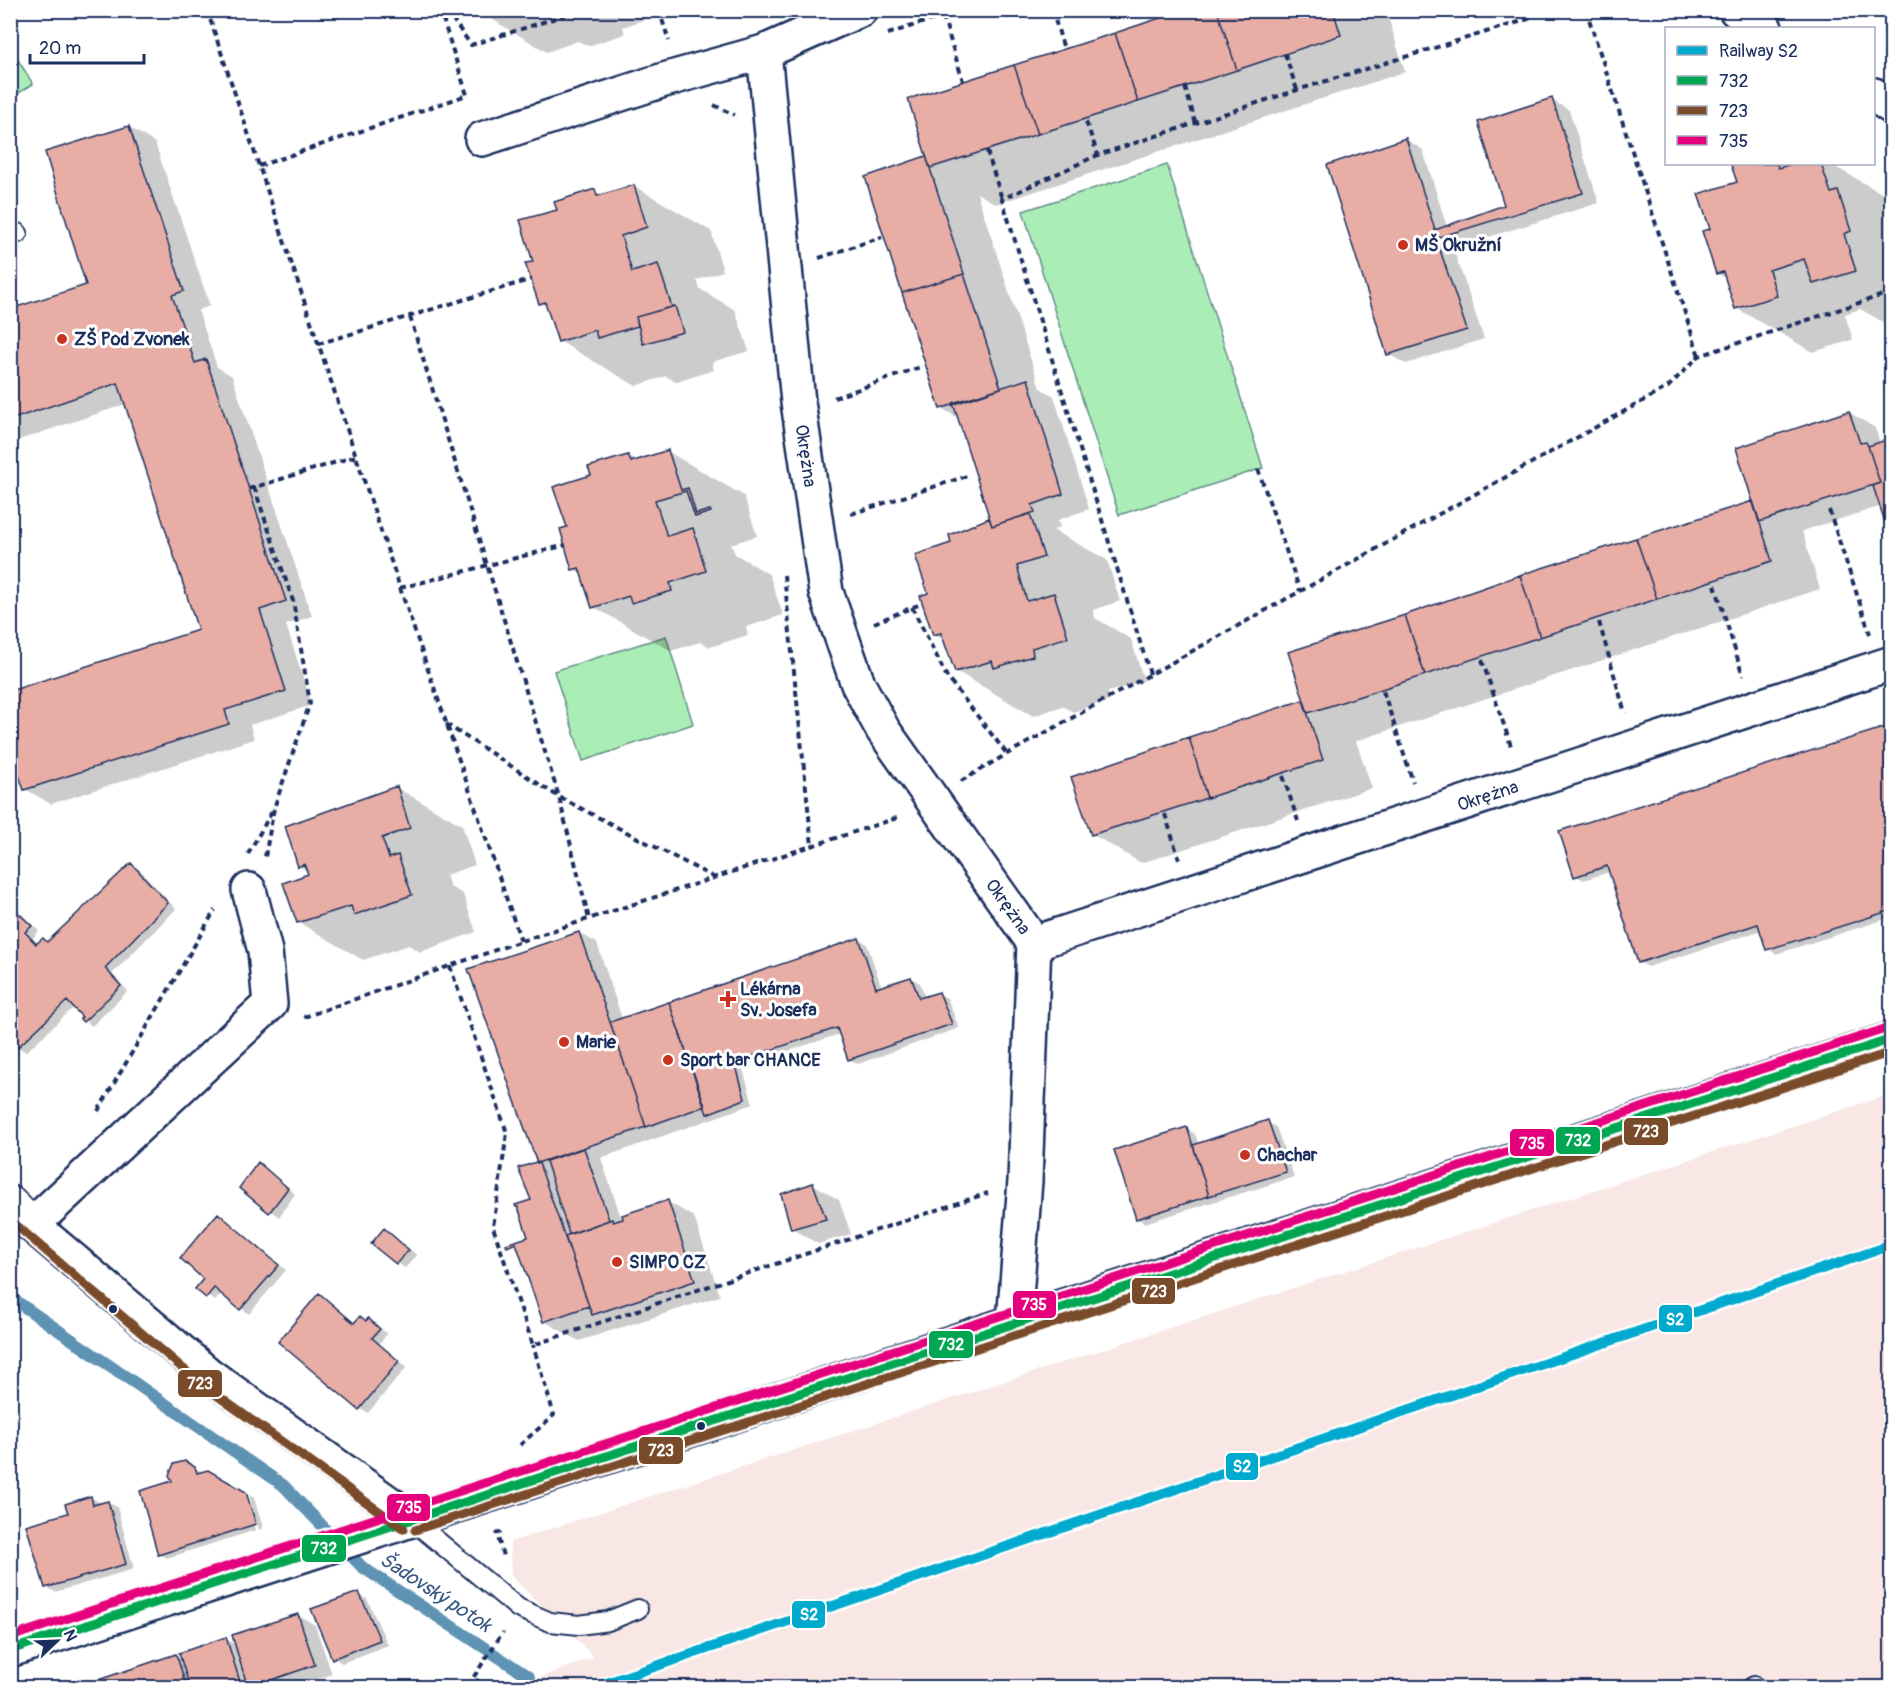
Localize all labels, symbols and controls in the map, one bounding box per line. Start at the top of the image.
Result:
scale bar [30,27,144,65]
legend [1665,27,1875,165]
text: 20 m [39,37,81,60]
text: Railway S2 [1719,40,1798,63]
text: 732 [1719,70,1749,93]
text: 723 [1719,100,1748,123]
text: 735 [1719,130,1748,153]
place label: MŠ Okružní [1415,233,1502,257]
marker: MŠ Okružní [1396,238,1410,252]
place label: ZŠ Pod Zvonek [74,327,190,351]
marker: ZŠ Pod Zvonek [55,332,69,346]
street label: Okrężna [789,423,821,489]
street label: Okrężna [1454,775,1521,817]
street label: Okrężna [980,875,1035,939]
place label: Lékárna Sv. Josefa [740,978,817,1022]
marker: Lékárna Sv. Josefa [721,992,735,1006]
place label: Marie [576,1031,617,1054]
marker: Marie [557,1035,571,1049]
place label: Sport bar CHANCE [680,1049,821,1072]
marker: Sport bar CHANCE [661,1053,675,1067]
line badge: 723 [1623,1117,1669,1146]
text: 723 [1633,1122,1659,1142]
line badge: 732 [1555,1126,1601,1155]
line badge: 735 [1509,1128,1555,1157]
text: 732 [1565,1131,1591,1151]
text: 735 [1519,1134,1545,1154]
place label: Chachar [1257,1144,1318,1167]
marker: Chachar [1238,1148,1252,1162]
place label: SIMPO CZ [629,1251,707,1274]
marker: SIMPO CZ [610,1255,624,1269]
line badge: 723 [1131,1277,1176,1305]
text: 723 [1141,1282,1167,1302]
line badge: 735 [1012,1290,1057,1319]
text: 735 [1021,1295,1047,1315]
unlabelled marker [107,1303,119,1315]
line badge: S2 [1658,1304,1693,1333]
text: S2 [1666,1310,1684,1330]
line badge: 732 [928,1330,974,1359]
text: 732 [938,1335,964,1355]
line badge: 723 [177,1369,223,1398]
text: 723 [187,1374,213,1394]
unlabelled marker [695,1420,707,1432]
line badge: 723 [638,1436,684,1465]
text: 723 [648,1441,674,1461]
line badge: S2 [1225,1452,1259,1481]
text: S2 [1233,1457,1251,1477]
line badge: 735 [386,1493,431,1522]
text: 735 [396,1498,422,1518]
line badge: 732 [301,1534,347,1563]
text: 732 [311,1539,337,1559]
water label: Šadovský potok [375,1547,497,1639]
line badge: S2 [791,1600,826,1629]
text: S2 [800,1605,818,1625]
north arrow [27,1611,87,1671]
text: N [59,1627,81,1645]

